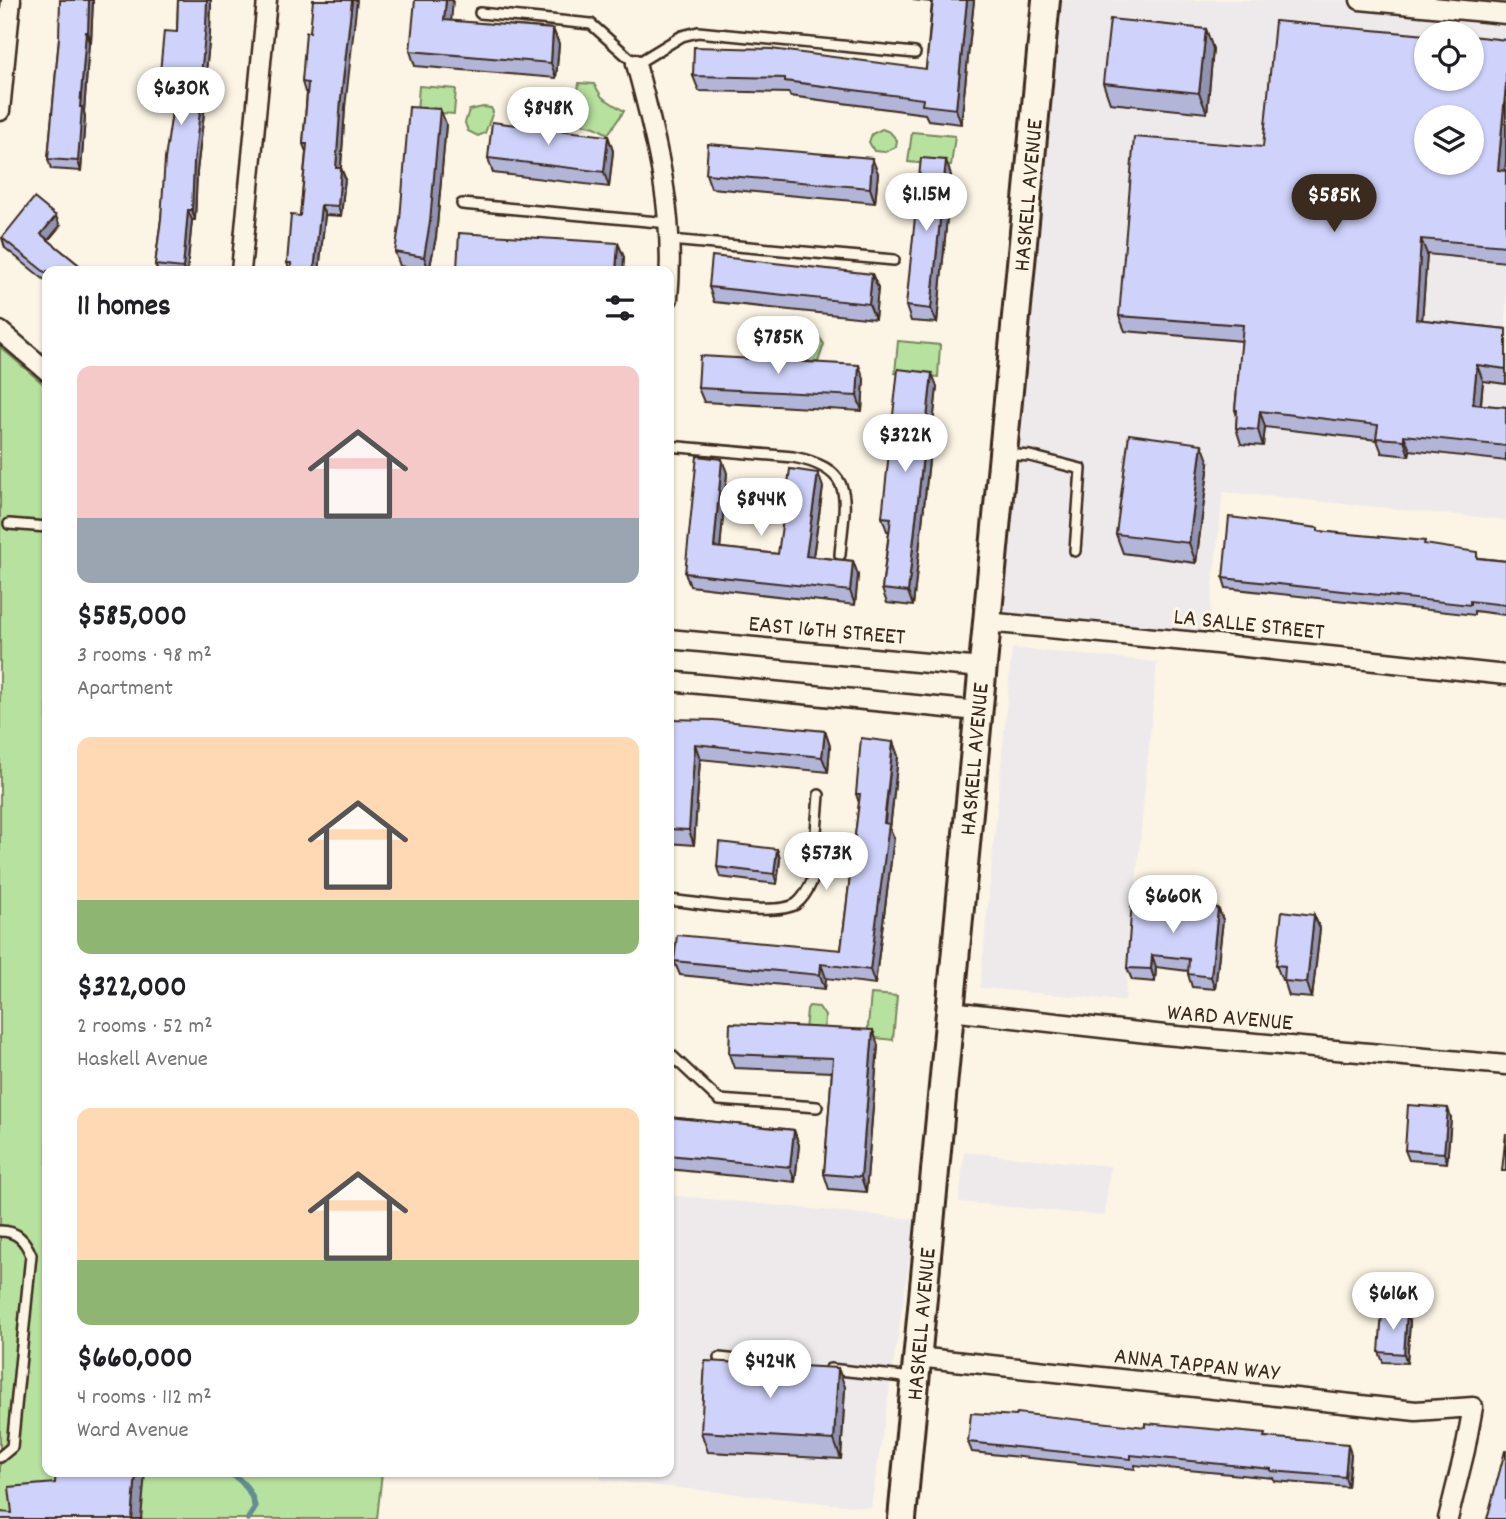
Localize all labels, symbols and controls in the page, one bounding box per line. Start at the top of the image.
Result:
map controls [1414,21,1484,175]
button: locate [1414,21,1484,91]
pin: $630K [132,68,230,127]
text: $630K [153,73,209,106]
pin: $848K [499,88,597,147]
text: $848K [523,93,573,126]
button: layers [1414,105,1484,175]
street label: HASKELL AVENUE [1006,117,1054,273]
pin: $1.15M [869,174,983,233]
pin: $585K [1285,174,1383,234]
text: $1.15M [901,179,951,212]
text: $585K [1308,180,1360,213]
text: 11 homes [77,287,171,330]
icon: filters [601,289,639,327]
pin: $785K [729,316,827,376]
text: $785K [753,322,803,355]
icon: home [295,411,421,537]
pin: $322K [856,414,954,474]
text: $322K [879,420,931,453]
pin: $844K [712,478,810,538]
text: $844K [736,484,786,517]
text: $585,000 [77,597,187,640]
street label: LA SALLE STREET [1172,601,1326,651]
street label: EAST 16TH STREET [747,608,907,656]
text: 3 rooms · 98 m² [77,640,212,673]
text: Apartment [77,673,173,706]
street label: HASKELL AVENUE [952,681,1000,837]
icon: home [295,782,421,908]
pin: $573K [777,832,875,892]
text: $573K [800,838,852,871]
pin: $660K [1124,876,1222,935]
text: $660K [1144,881,1202,914]
text: $322,000 [77,968,187,1011]
street label: WARD AVENUE [1165,997,1294,1041]
text: 2 rooms · 52 m² [77,1011,213,1044]
text: Haskell Avenue [77,1044,208,1077]
icon: home [295,1153,421,1279]
street label: HASKELL AVENUE [899,1246,947,1402]
pin: $616K [1344,1272,1442,1332]
text: $616K [1368,1278,1418,1311]
text: $660,000 [77,1339,193,1382]
pin: $424K [721,1340,819,1400]
street label: ANNA TAPPAN WAY [1112,1340,1282,1392]
text: $424K [744,1346,796,1379]
text: 4 rooms · 112 m² [77,1382,212,1415]
text: Ward Avenue [77,1415,189,1448]

